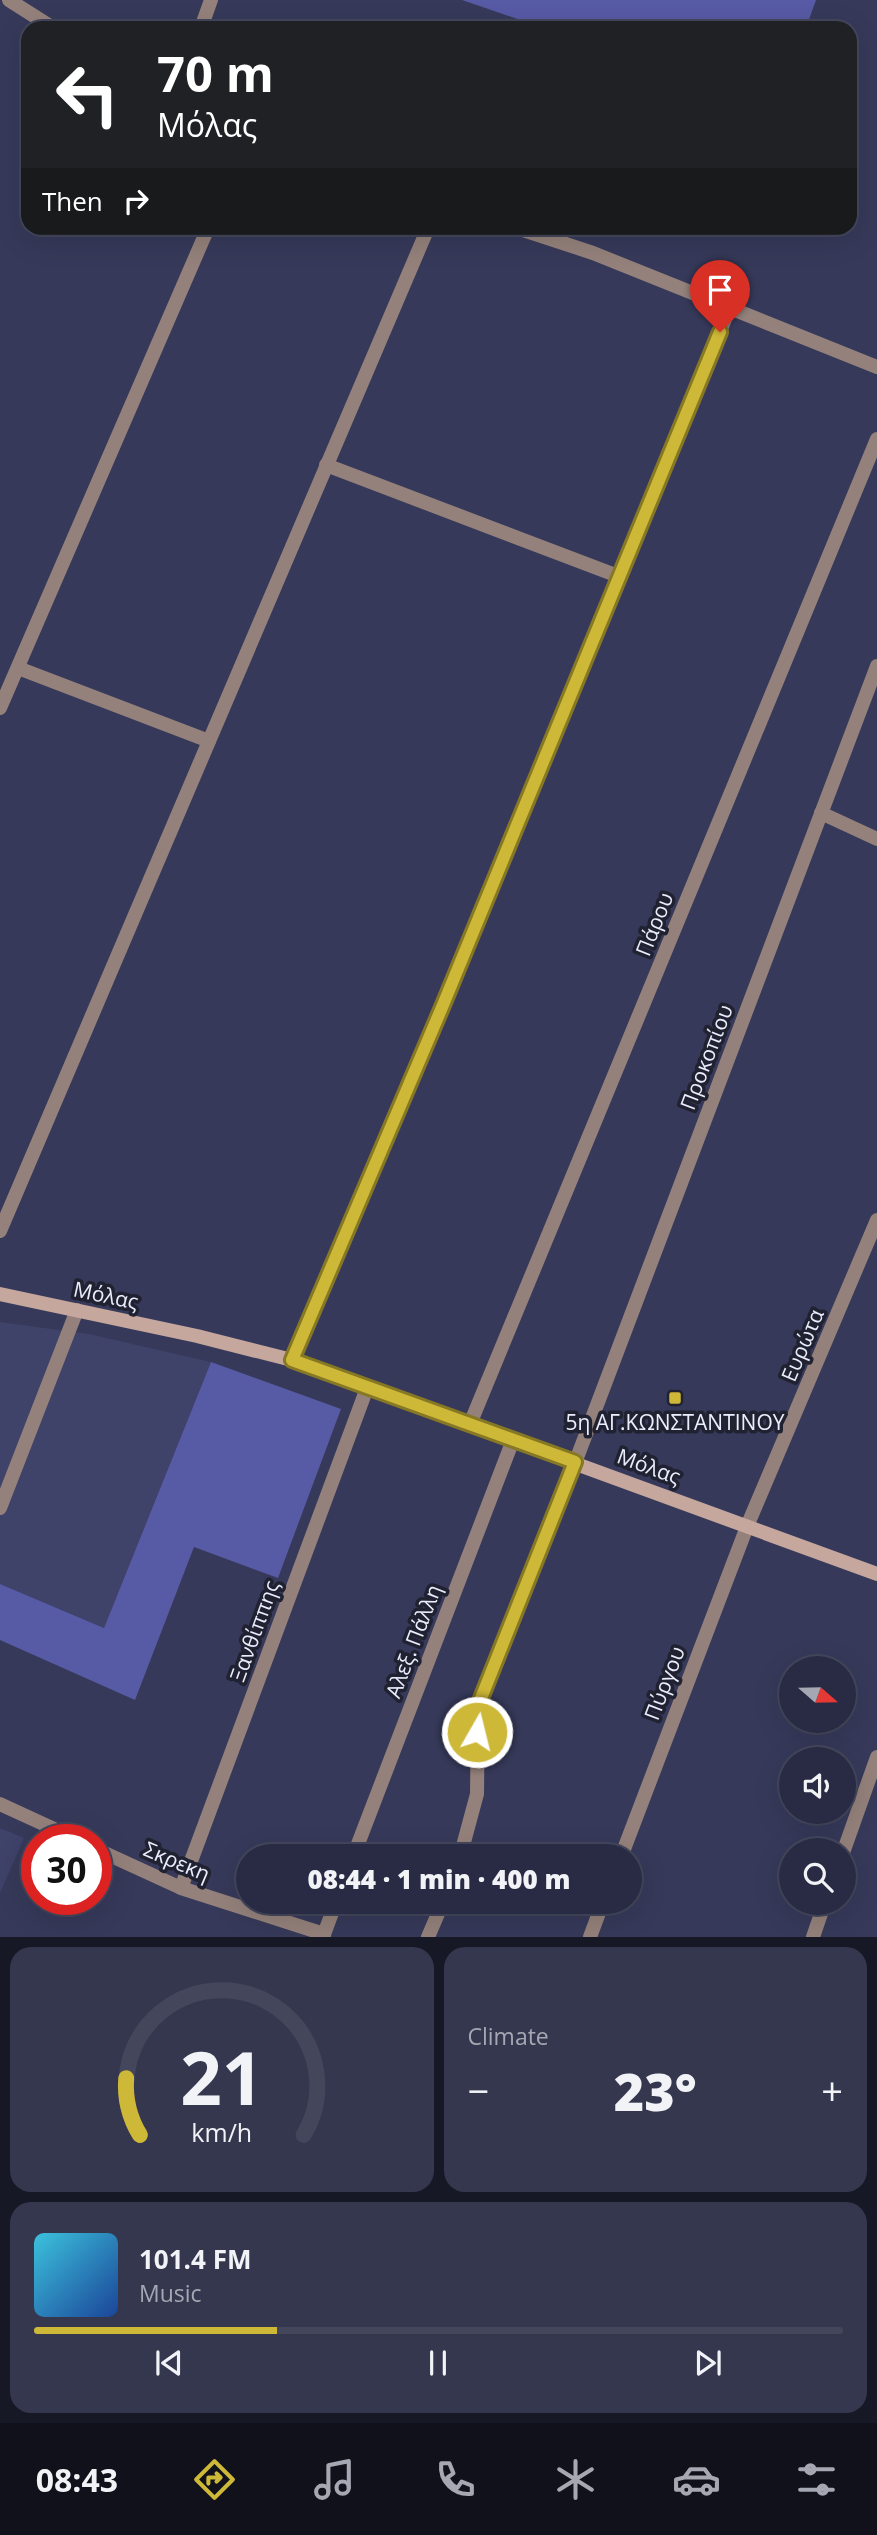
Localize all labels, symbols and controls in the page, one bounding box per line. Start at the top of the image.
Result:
text: 70 m [157,40,274,106]
icon: left [42,49,133,140]
text: Μόλας [157,103,257,146]
icon: right [117,182,155,220]
text: Then [42,183,103,219]
pin [690,260,750,332]
icon: arrive [701,271,739,309]
street label: Πάρου [629,888,679,960]
street label: Προκοπίου [673,1000,739,1114]
street label: Μόλας [71,1274,141,1316]
street label: Ευρώτα [774,1304,830,1386]
marker: 5η ΑΓ.ΚΩΝΣΤΑΝΤΙΝΟΥ [667,1390,683,1406]
place label: 5η ΑΓ.ΚΩΝΣΤΑΝΤΙΝΟΥ [566,1408,785,1436]
street label: Μόλας [613,1442,685,1490]
street label: Ξανθίππης [223,1577,285,1685]
street label: Αλεξ. Πάλλη [379,1580,447,1702]
street label: Πύργου [637,1642,691,1724]
north arrow [779,1656,856,1732]
map controls [779,1656,856,1915]
position arrow [440,1695,514,1769]
button: sound [779,1747,856,1824]
speed limit sign: 30 [21,1824,112,1915]
street label: Σκρεκη [140,1835,214,1887]
button: search [779,1838,856,1915]
text: 08:44 · 1 min · 400 m [308,1861,570,1897]
text: Climate [468,2020,549,2052]
text: 21 [180,2028,263,2127]
text: 23° [614,2055,697,2126]
text: − [468,2064,489,2116]
text: + [821,2064,843,2116]
text: km/h [191,2115,252,2149]
text: 101.4 FM [139,2241,251,2277]
text: Music [139,2277,202,2309]
icon: previous [150,2344,188,2382]
icon: pause [419,2344,457,2382]
icon: next [689,2344,727,2382]
icon: directions [190,2455,239,2504]
icon: music [310,2455,359,2504]
icon: phone [431,2455,480,2504]
icon: climate [551,2455,600,2504]
icon: car [672,2455,721,2504]
icon: filters [792,2455,841,2504]
text: 08:43 [36,2458,118,2501]

